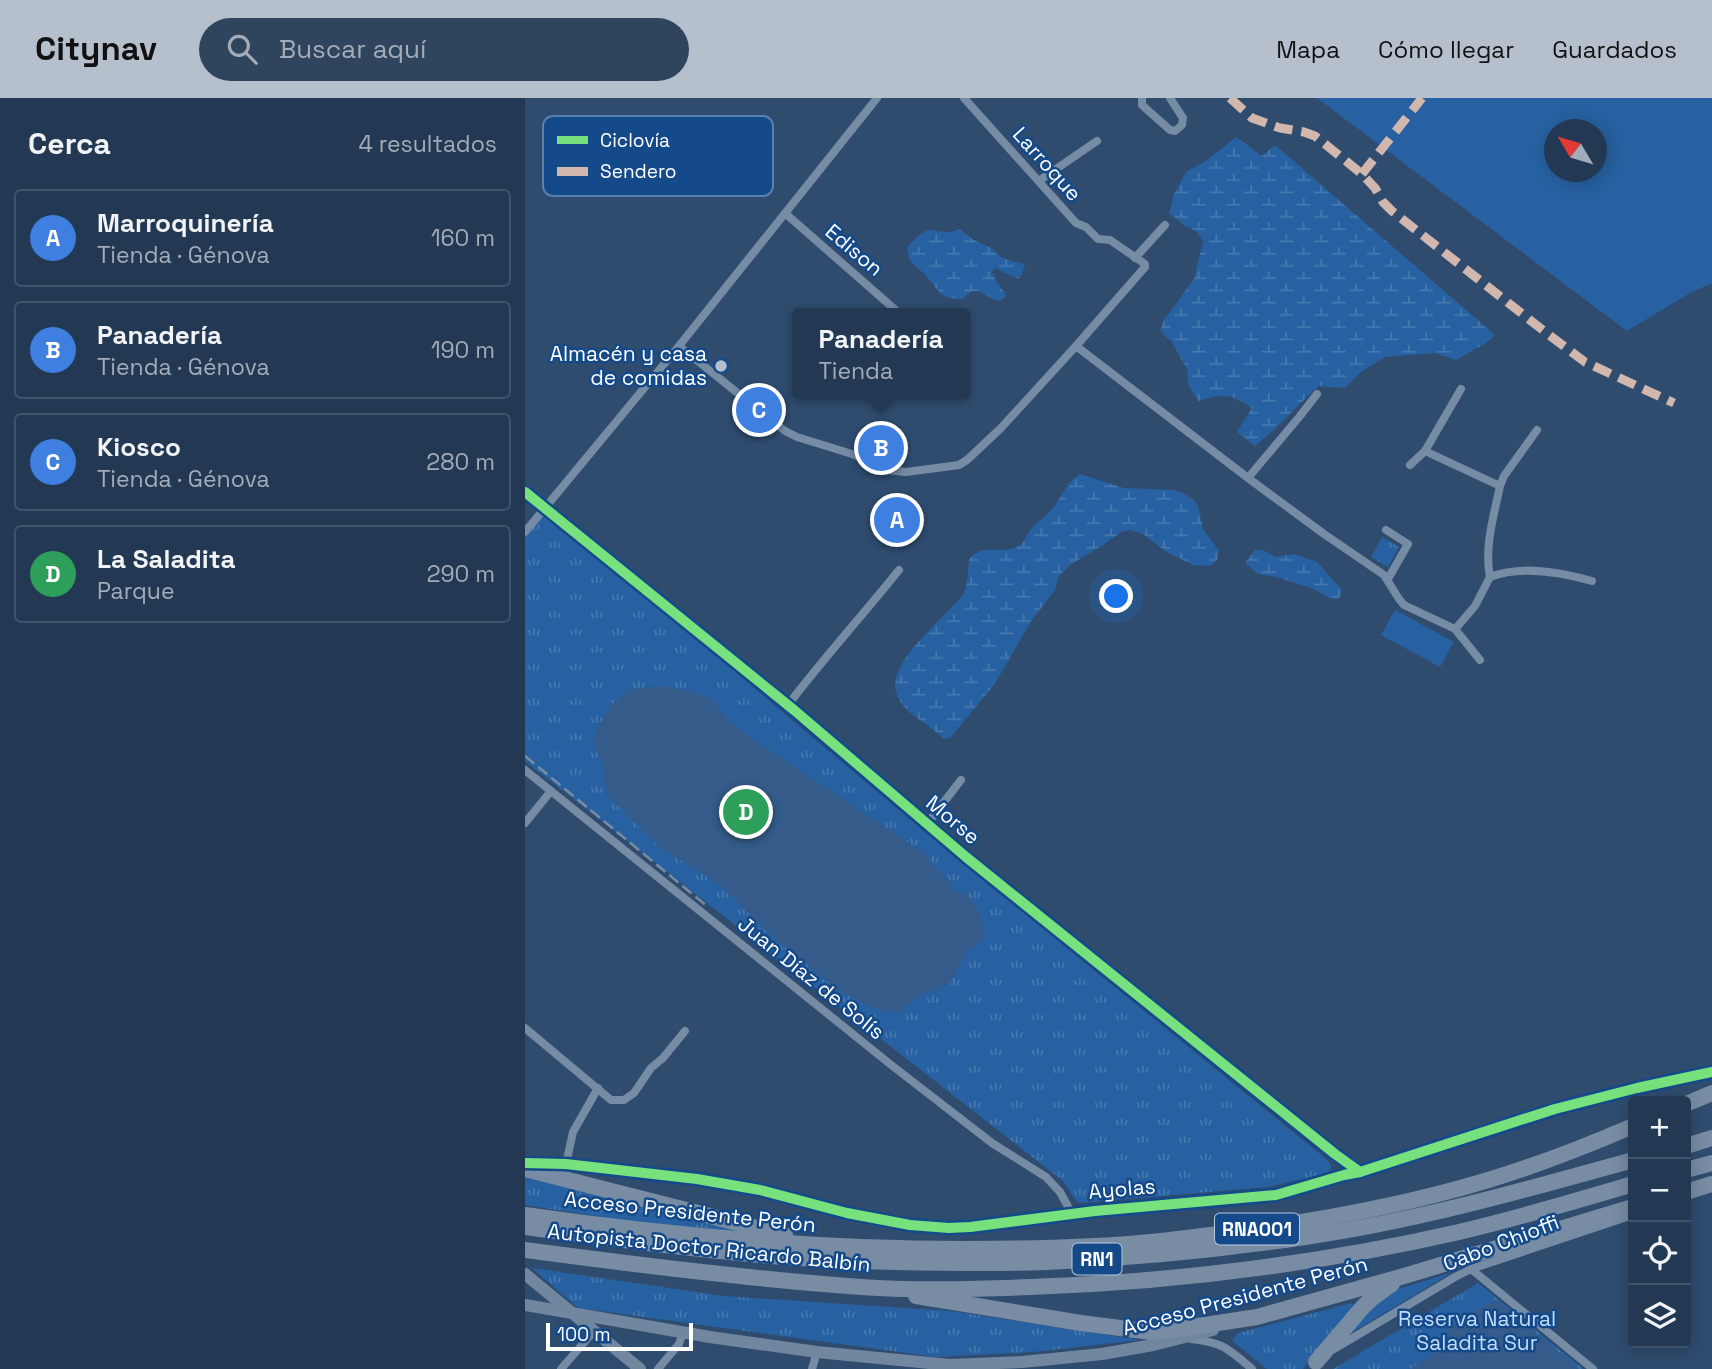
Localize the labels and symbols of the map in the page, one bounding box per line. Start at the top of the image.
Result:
legend [543,116,773,196]
north arrow [1544,119,1607,182]
street label: Larroque [1007,121,1088,206]
text: Ciclovía [600,128,670,153]
text: Sendero [600,159,677,184]
street label: Edison [820,218,889,282]
place label: Almacén y casa de comidas [550,340,707,391]
marker: Almacén y casa de comidas [713,358,729,374]
pin: C [736,384,782,436]
pin: B [858,422,904,474]
pin: A [874,494,920,546]
your location [1099,579,1133,613]
pin: D [723,786,769,838]
street label: Morse [921,789,986,850]
street label: Juan Díaz de Solís [732,910,890,1045]
street label: Ayolas [1087,1172,1157,1205]
street label: Acceso Presidente Perón [563,1185,817,1238]
street label: Cabo Chioffi [1439,1208,1563,1277]
road number: RNA001 [1215,1214,1299,1245]
street label: Autopista Doctor Ricardo Balbín [546,1217,872,1278]
road number: RN1 [1073,1244,1121,1274]
street label: Acceso Presidente Perón [1119,1250,1370,1341]
park label: Reserva Natural Saladita Sur [1398,1305,1556,1356]
scale bar [546,1320,693,1352]

